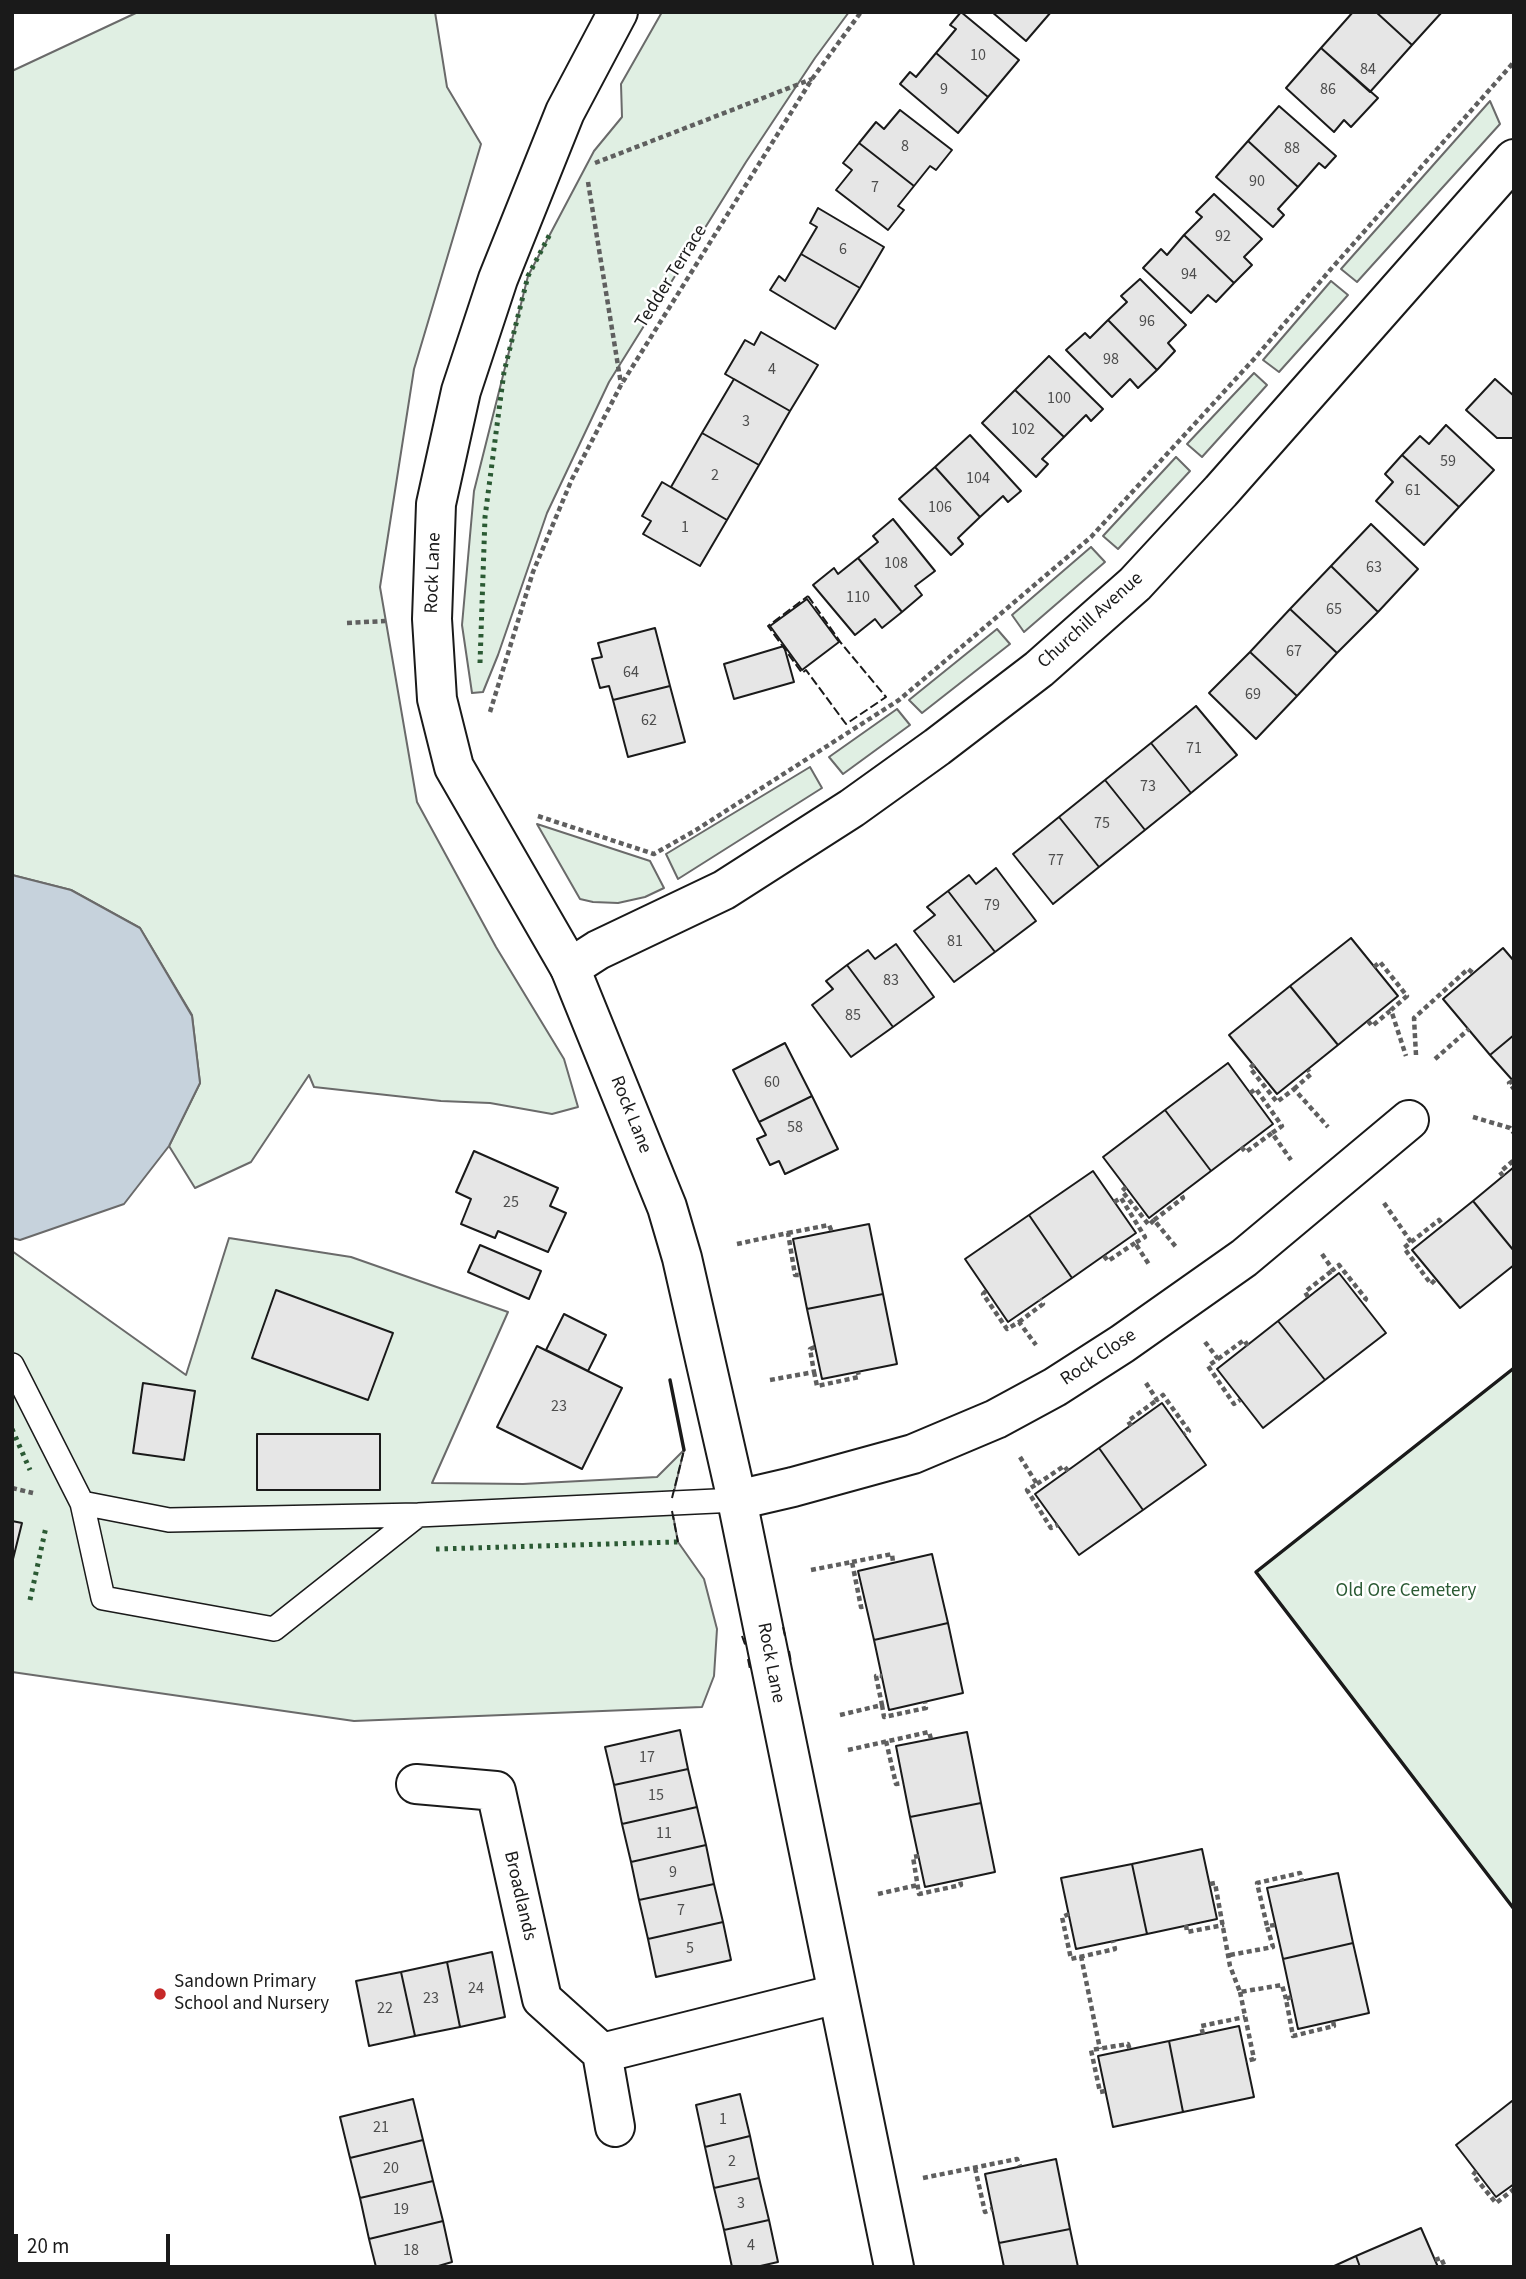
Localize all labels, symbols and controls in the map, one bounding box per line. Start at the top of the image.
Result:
house number: 10 [970,46,986,66]
house number: 84 [1360,60,1376,80]
house number: 9 [940,80,948,100]
house number: 86 [1320,80,1336,100]
house number: 8 [901,137,909,157]
house number: 88 [1284,139,1300,159]
house number: 90 [1249,172,1265,192]
house number: 7 [871,178,879,198]
street label: Tedder Terrace [631,221,713,333]
house number: 92 [1215,227,1231,247]
house number: 6 [839,240,847,260]
house number: 94 [1181,265,1197,285]
house number: 96 [1139,312,1155,332]
house number: 98 [1103,350,1119,370]
house number: 4 [768,360,776,380]
house number: 100 [1047,389,1071,409]
house number: 3 [742,412,750,432]
house number: 102 [1011,420,1035,440]
house number: 59 [1440,452,1456,472]
house number: 2 [711,466,719,486]
house number: 104 [966,469,990,489]
house number: 61 [1405,481,1421,501]
house number: 106 [928,498,952,518]
house number: 1 [681,518,689,538]
street label: Rock Lane [421,532,447,614]
house number: 108 [884,554,908,574]
house number: 63 [1366,558,1382,578]
street label: Churchill Avenue [1034,568,1148,674]
house number: 110 [846,588,870,608]
house number: 65 [1326,600,1342,620]
house number: 67 [1286,642,1302,662]
house number: 64 [623,663,639,683]
house number: 69 [1245,685,1261,705]
house number: 62 [641,711,657,731]
house number: 71 [1186,739,1202,759]
house number: 73 [1140,777,1156,797]
house number: 75 [1094,814,1110,834]
house number: 77 [1048,851,1064,871]
house number: 79 [984,896,1000,916]
house number: 81 [947,932,963,952]
house number: 83 [883,971,899,991]
house number: 85 [845,1006,861,1026]
street label: Rock Lane [604,1073,656,1157]
house number: 60 [764,1073,780,1093]
house number: 58 [787,1118,803,1138]
house number: 25 [503,1193,519,1213]
street label: Rock Close [1057,1324,1141,1392]
house number: 23 [551,1397,567,1417]
park label: Old Ore Cemetery [1336,1581,1476,1603]
street label: Rock Lane [751,1621,789,1705]
house number: 17 [639,1748,655,1768]
house number: 15 [648,1786,664,1806]
house number: 11 [656,1824,672,1844]
street label: Broadlands [498,1849,540,1943]
house number: 9 [669,1863,677,1883]
house number: 7 [677,1901,685,1921]
house number: 5 [686,1939,694,1959]
place label: Sandown Primary School and Nursery [174,1972,329,2016]
house number: 24 [468,1979,484,1999]
marker: Sandown Primary School and Nursery [152,1986,168,2002]
house number: 23 [423,1989,439,2009]
house number: 22 [377,1999,393,2019]
house number: 1 [719,2110,727,2130]
house number: 21 [373,2118,389,2138]
house number: 2 [728,2152,736,2172]
house number: 20 [383,2159,399,2179]
house number: 3 [737,2194,745,2214]
house number: 19 [393,2200,409,2220]
scale bar [18,2220,173,2264]
text: 20 m [27,2231,69,2261]
house number: 4 [747,2236,755,2256]
house number: 18 [403,2241,419,2261]

